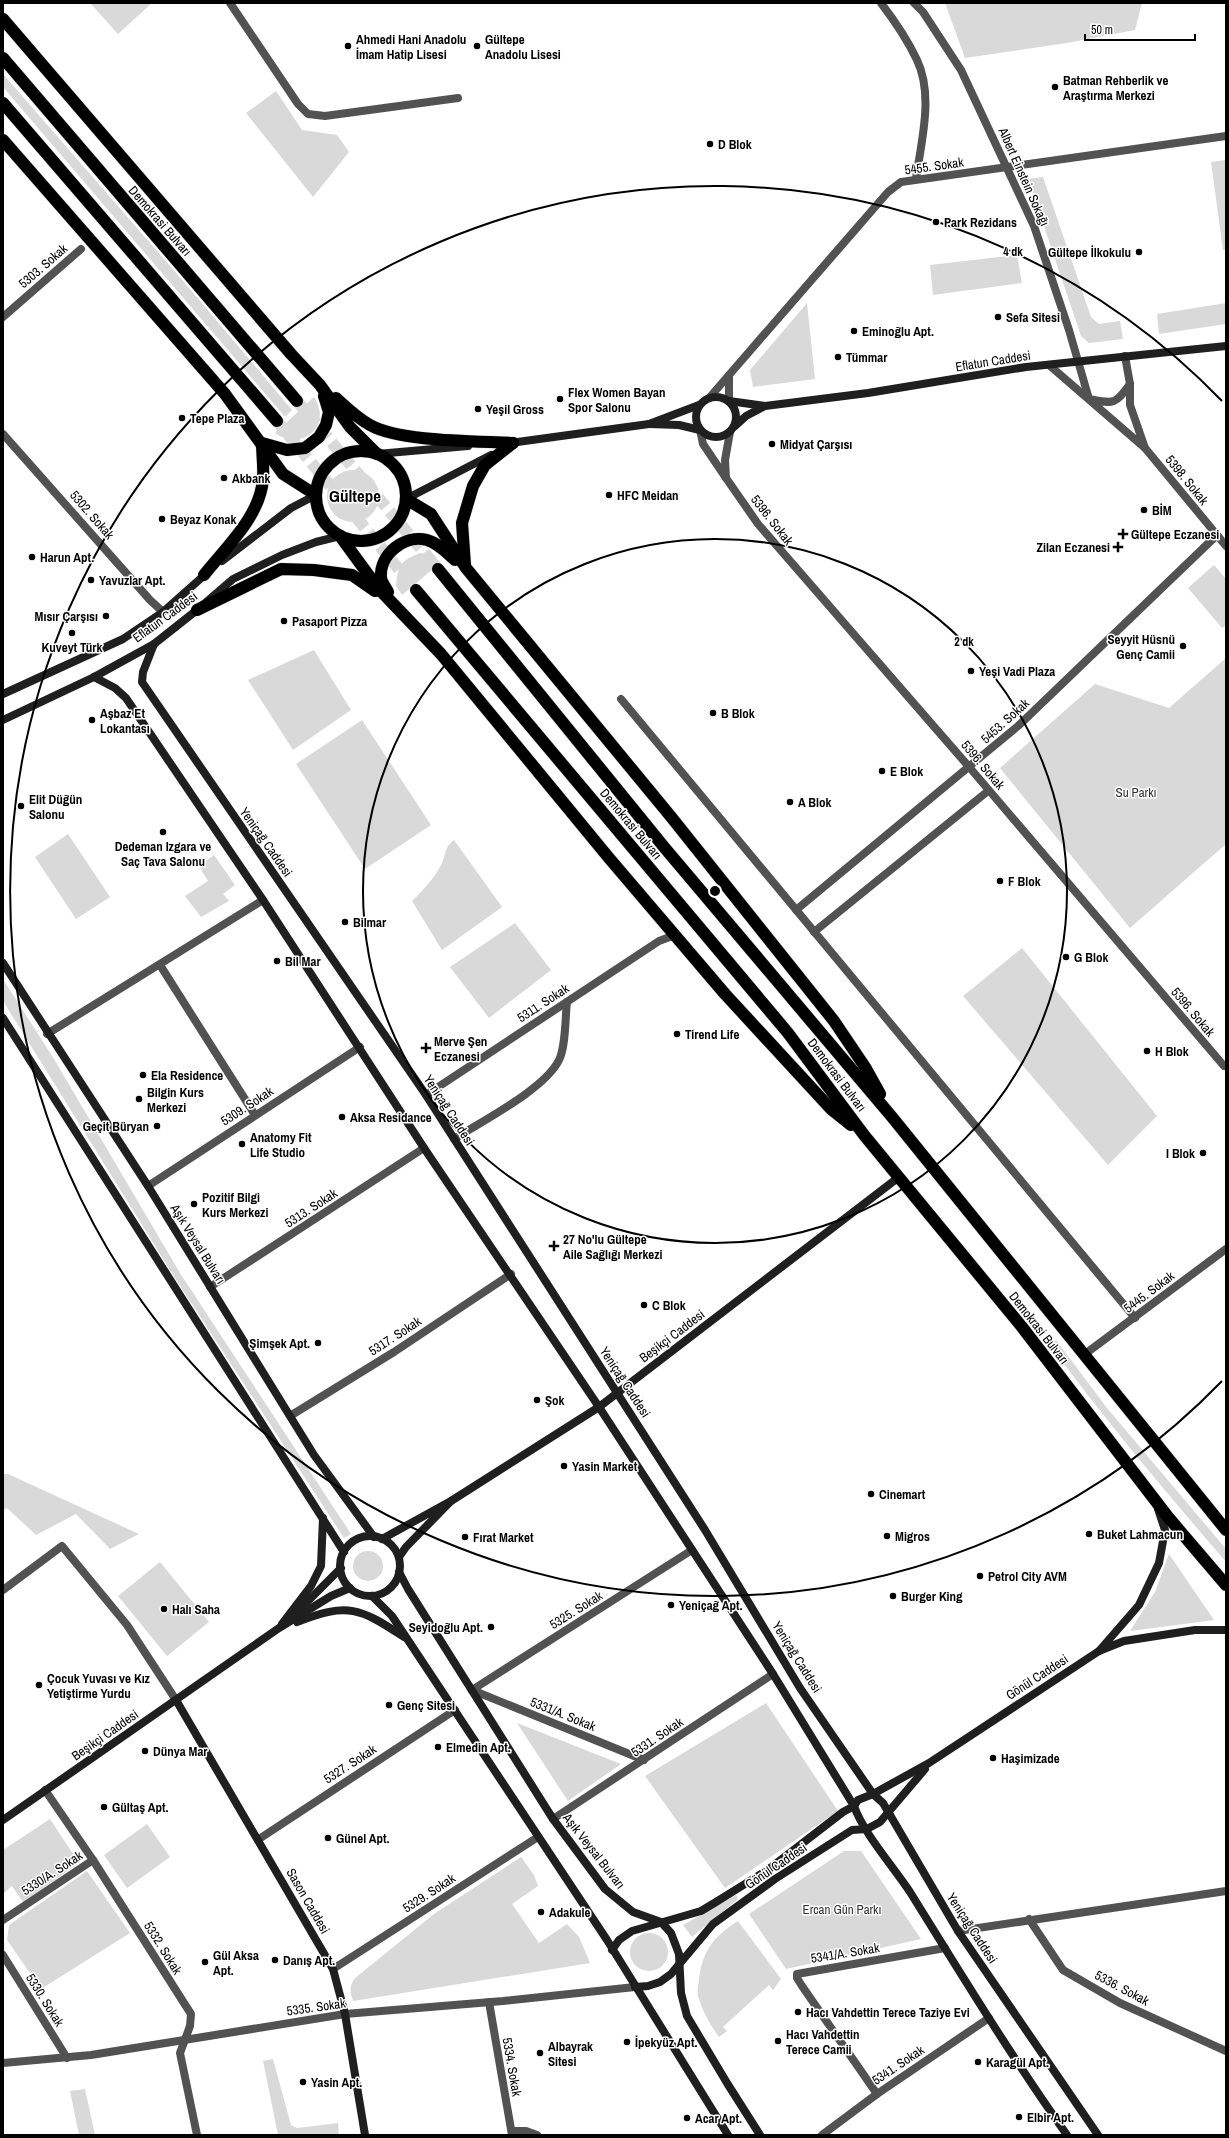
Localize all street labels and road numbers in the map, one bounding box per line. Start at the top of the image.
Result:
street label: Albert Einstein Sokağı [994,124,1053,229]
street label: 5455. Sokak [903,153,965,179]
street label: Demokrasi Bulvarı [125,182,195,260]
street label: 5303. Sokak [15,240,71,292]
street label: Eflatun Caddesi [954,347,1032,375]
street label: 5398. Sokak [1162,452,1213,509]
street label: 5302. Sokak [66,487,118,543]
street label: 5396. Sokak [747,491,797,549]
street label: Eflatun Caddesi [129,588,201,646]
street label: 5453. Sokak [977,694,1033,747]
street label: 5396. Sokak [957,737,1009,794]
street label: Demokrasi Bulvarı [596,785,666,863]
street label: Yeniçağ Caddesi [236,804,296,880]
street label: 5311. Sokak [514,980,573,1026]
street label: 5396. Sokak [1167,984,1219,1041]
street label: Demokrasi Bulvarı [804,1035,870,1115]
street label: Yeniçağ Caddesi [420,1071,478,1149]
street label: 5309. Sokak [218,1082,277,1129]
street label: 5313. Sokak [282,1184,341,1231]
street label: Aşık Veysal Bulvarı [166,1200,229,1287]
street label: 5445. Sokak [1120,1267,1178,1317]
street label: Demokrasi Bulvarı [1005,1288,1073,1368]
street label: Beşikçi Caddesi [636,1306,708,1366]
street label: 5317. Sokak [366,1312,425,1359]
street label: Yeniçağ Caddesi [596,1343,654,1421]
street label: 5325. Sokak [546,1587,606,1633]
street label: Yeniçağ Caddesi [768,1618,826,1696]
street label: Gönül Caddesi [1003,1650,1071,1703]
street label: 5331/A. Sokak [528,1693,599,1735]
street label: Beşikçi Caddesi [68,1706,142,1764]
street label: 5331. Sokak [628,1713,687,1761]
street label: 5327. Sokak [321,1740,380,1787]
street label: Aşık Veysal Bulvarı [559,1809,629,1892]
street label: Gönül Caddesi [742,1839,810,1893]
street label: 5330/A. Sokak [18,1847,86,1899]
street label: Sason Caddesi [282,1865,334,1937]
street label: 5329. Sokak [400,1869,459,1916]
street label: Yeniçağ Caddesi [943,1889,1001,1967]
street label: 5332. Sokak [140,1918,186,1978]
street label: 5341/A. Sokak [809,1939,881,1967]
street label: 5336. Sokak [1092,1967,1153,2010]
street label: 5330. Sokak [22,1970,68,2030]
street label: 5335. Sokak [285,1994,347,2020]
street label: 5334. Sokak [498,2036,526,2098]
street label: 5341. Sokak [869,2041,928,2089]

